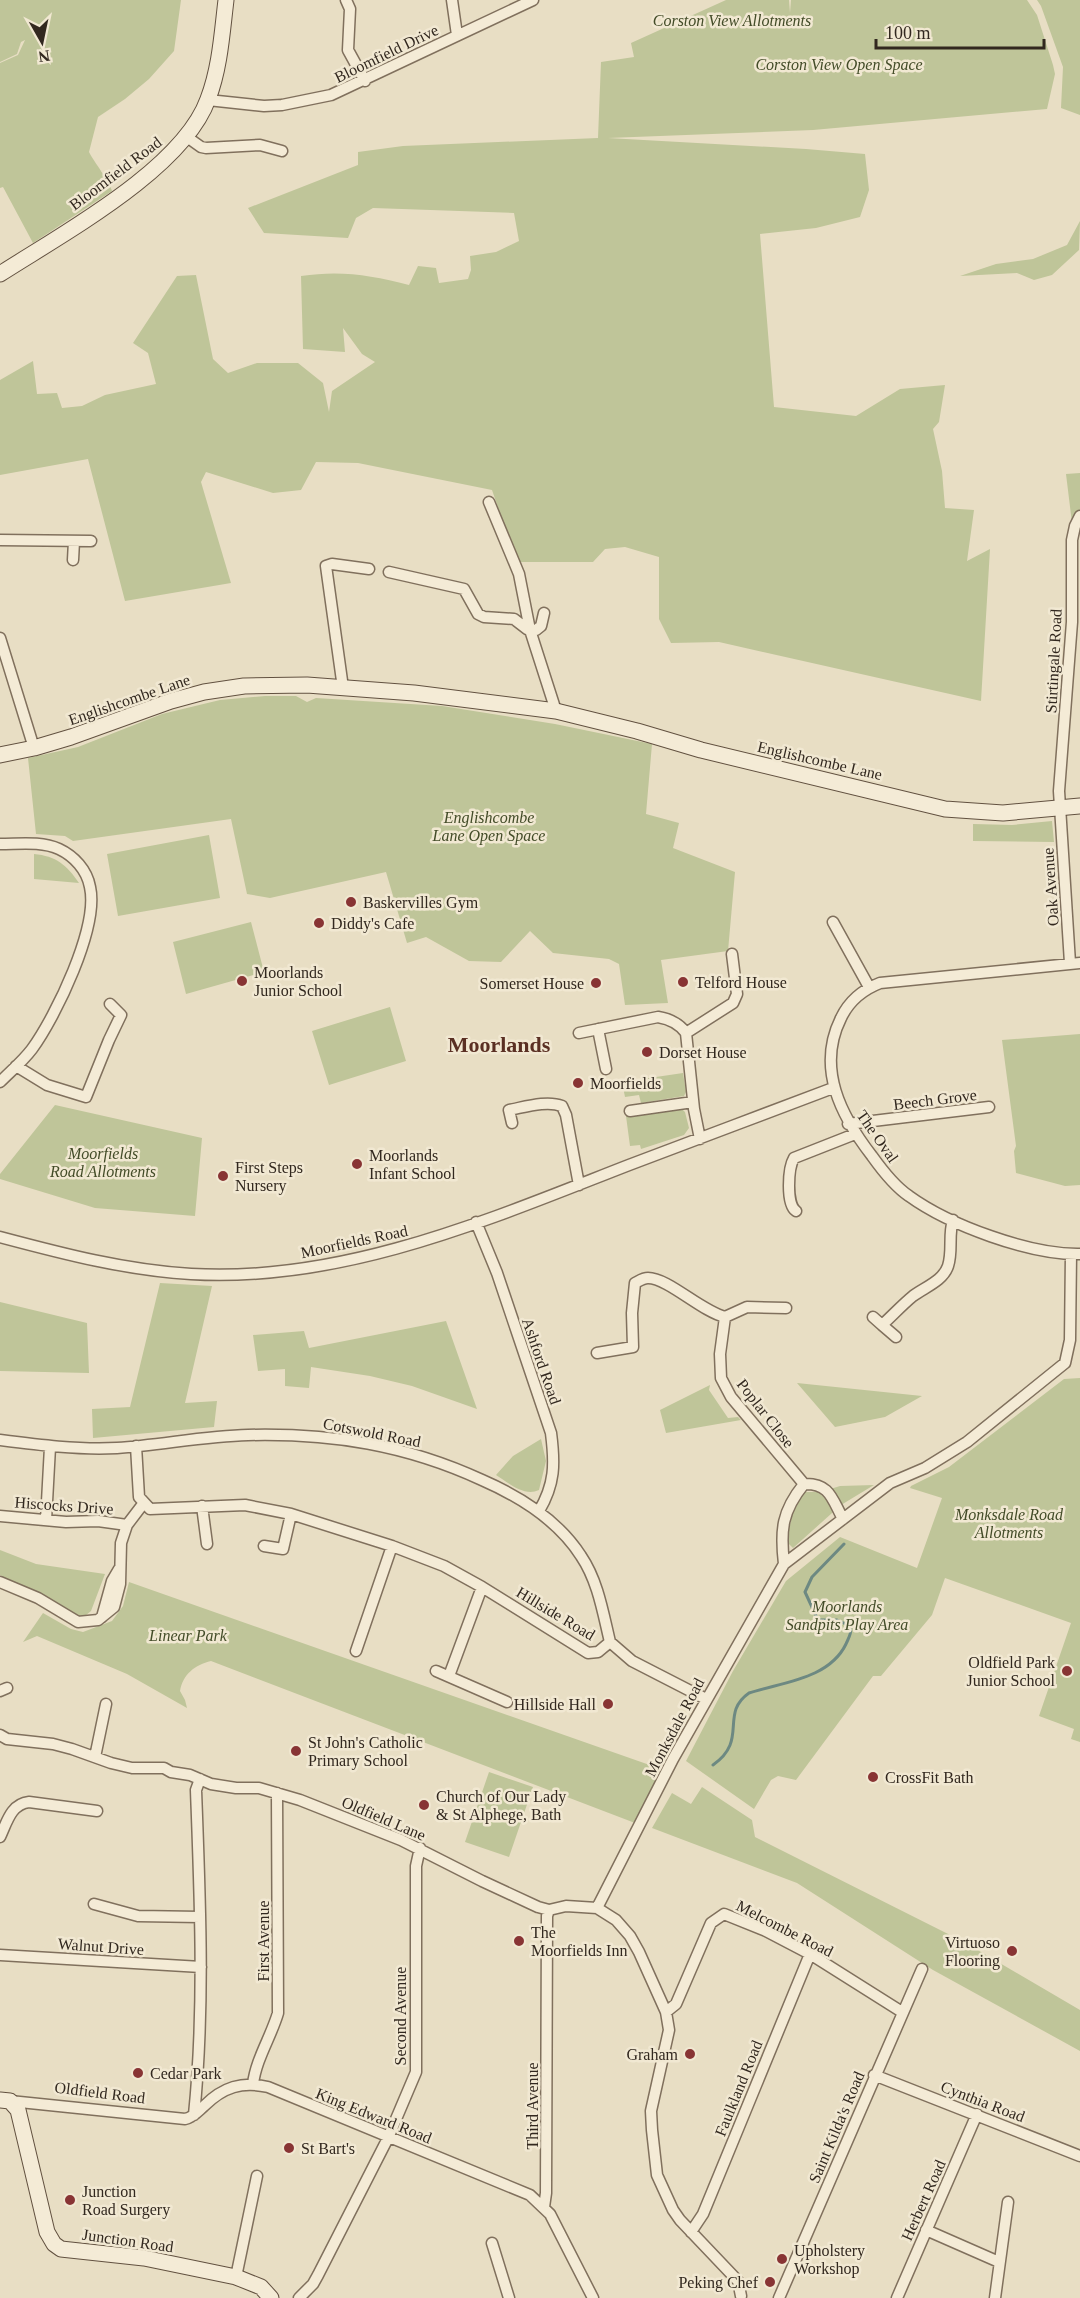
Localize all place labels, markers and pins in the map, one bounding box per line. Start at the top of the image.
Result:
place label: Baskervilles Gym [363,894,479,912]
marker: Baskervilles Gym [344,895,358,909]
place label: Diddy's Cafe [331,915,414,933]
marker: Diddy's Cafe [312,916,326,930]
place label: Moorlands Junior School [254,964,343,999]
marker: Moorlands Junior School [235,974,249,988]
place label: Telford House [695,974,787,991]
place label: Somerset House [480,975,584,992]
marker: Telford House [676,975,690,989]
marker: Somerset House [589,976,603,990]
place label: Dorset House [659,1044,747,1061]
marker: Dorset House [640,1045,654,1059]
place label: Moorfields [590,1075,661,1092]
marker: Moorfields [571,1076,585,1090]
place label: Moorlands Infant School [369,1147,456,1182]
marker: Moorlands Infant School [350,1157,364,1171]
place label: First Steps Nursery [235,1159,303,1195]
marker: First Steps Nursery [216,1169,230,1183]
place label: Oldfield Park Junior School [967,1654,1056,1689]
marker: Oldfield Park Junior School [1060,1664,1074,1678]
place label: Hillside Hall [514,1696,597,1713]
marker: Hillside Hall [601,1697,615,1711]
place label: St John's Catholic Primary School [308,1734,423,1770]
marker: St John's Catholic Primary School [289,1744,303,1758]
place label: CrossFit Bath [885,1769,973,1786]
marker: CrossFit Bath [866,1770,880,1784]
place label: Church of Our Lady & St Alphege, Bath [436,1788,566,1824]
marker: Church of Our Lady & St Alphege, Bath [417,1798,431,1812]
place label: The Moorfields Inn [531,1924,627,1959]
marker: The Moorfields Inn [512,1934,526,1948]
place label: Virtuoso Flooring [945,1934,1000,1970]
marker: Virtuoso Flooring [1005,1944,1019,1958]
place label: Graham [626,2046,679,2063]
marker: Graham [683,2047,697,2061]
place label: Cedar Park [150,2065,222,2082]
marker: Cedar Park [131,2066,145,2080]
place label: St Bart's [301,2140,355,2157]
marker: St Bart's [282,2141,296,2155]
place label: Junction Road Surgery [82,2183,170,2219]
marker: Junction Road Surgery [63,2193,77,2207]
place label: Upholstery Workshop [794,2242,865,2278]
marker: Upholstery Workshop [775,2252,789,2266]
place label: Peking Chef [678,2274,759,2292]
marker: Peking Chef [763,2275,777,2289]

